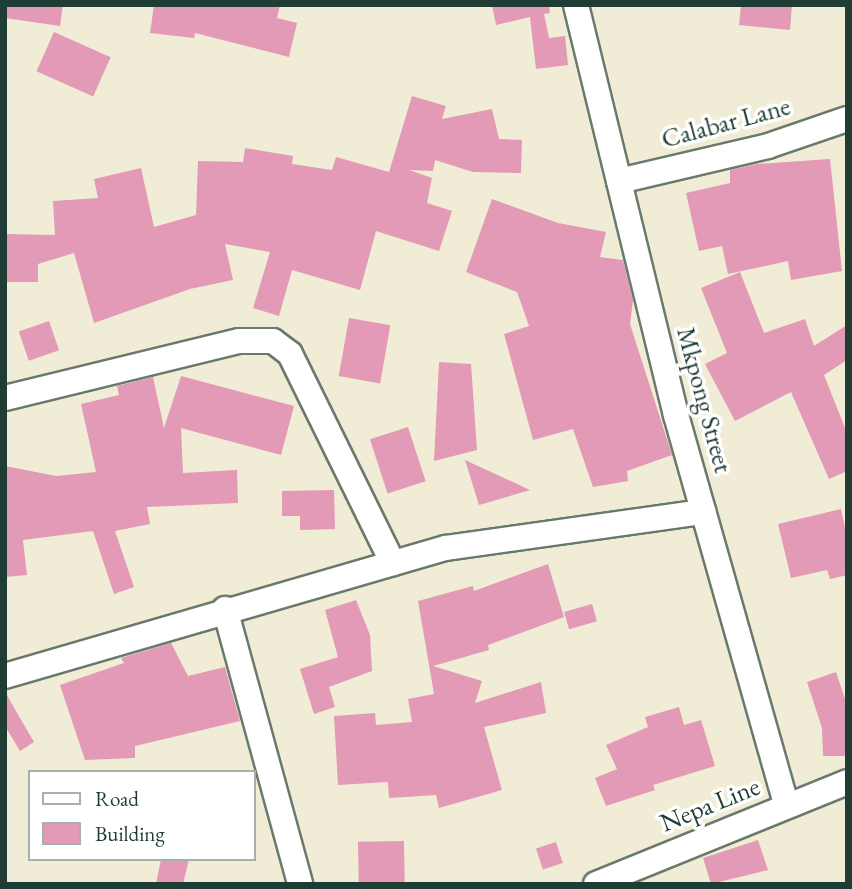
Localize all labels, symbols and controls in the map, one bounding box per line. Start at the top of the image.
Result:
street label: Calabar Lane [658,91,794,155]
street label: Mkpong Street [670,324,738,476]
legend [28,770,256,861]
street label: Nepa Line [656,771,764,839]
text: Road [95,785,139,812]
text: Building [95,820,165,847]

